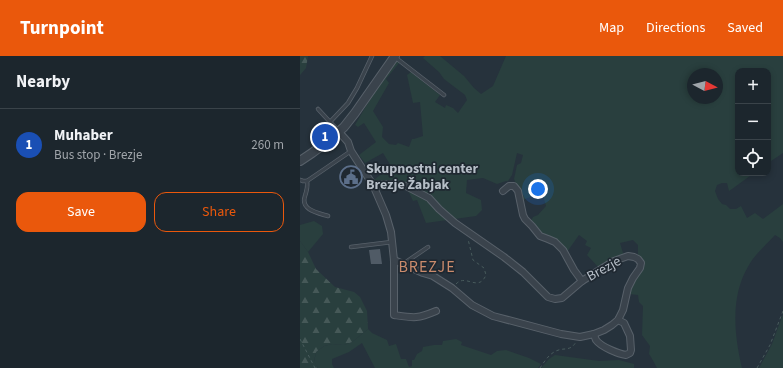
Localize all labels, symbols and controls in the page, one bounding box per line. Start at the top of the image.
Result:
text: Turnpoint [20,15,104,42]
text: Map [599,18,624,38]
text: Directions [646,18,705,38]
text: Saved [727,18,763,38]
north arrow [687,68,723,104]
map controls [735,68,771,176]
button: + [735,68,771,104]
text: Nearby [16,70,70,94]
button: − [735,104,771,140]
pin: 1 [312,122,338,152]
text: Muhaber [54,125,113,146]
text: 1 [26,136,32,154]
text: 260 m [251,136,284,154]
button: locate [735,140,771,176]
text: Bus stop · Brezje [54,146,143,164]
place label: Skupnostni center Brezje Žabjak [366,159,479,195]
public building icon: Skupnostni center Brezje Žabjak [338,164,364,190]
your location [528,179,548,199]
button: Save [16,192,146,232]
button: Share [154,192,284,232]
street label: Brezje [583,251,625,287]
district label: BREZJE [398,256,456,278]

